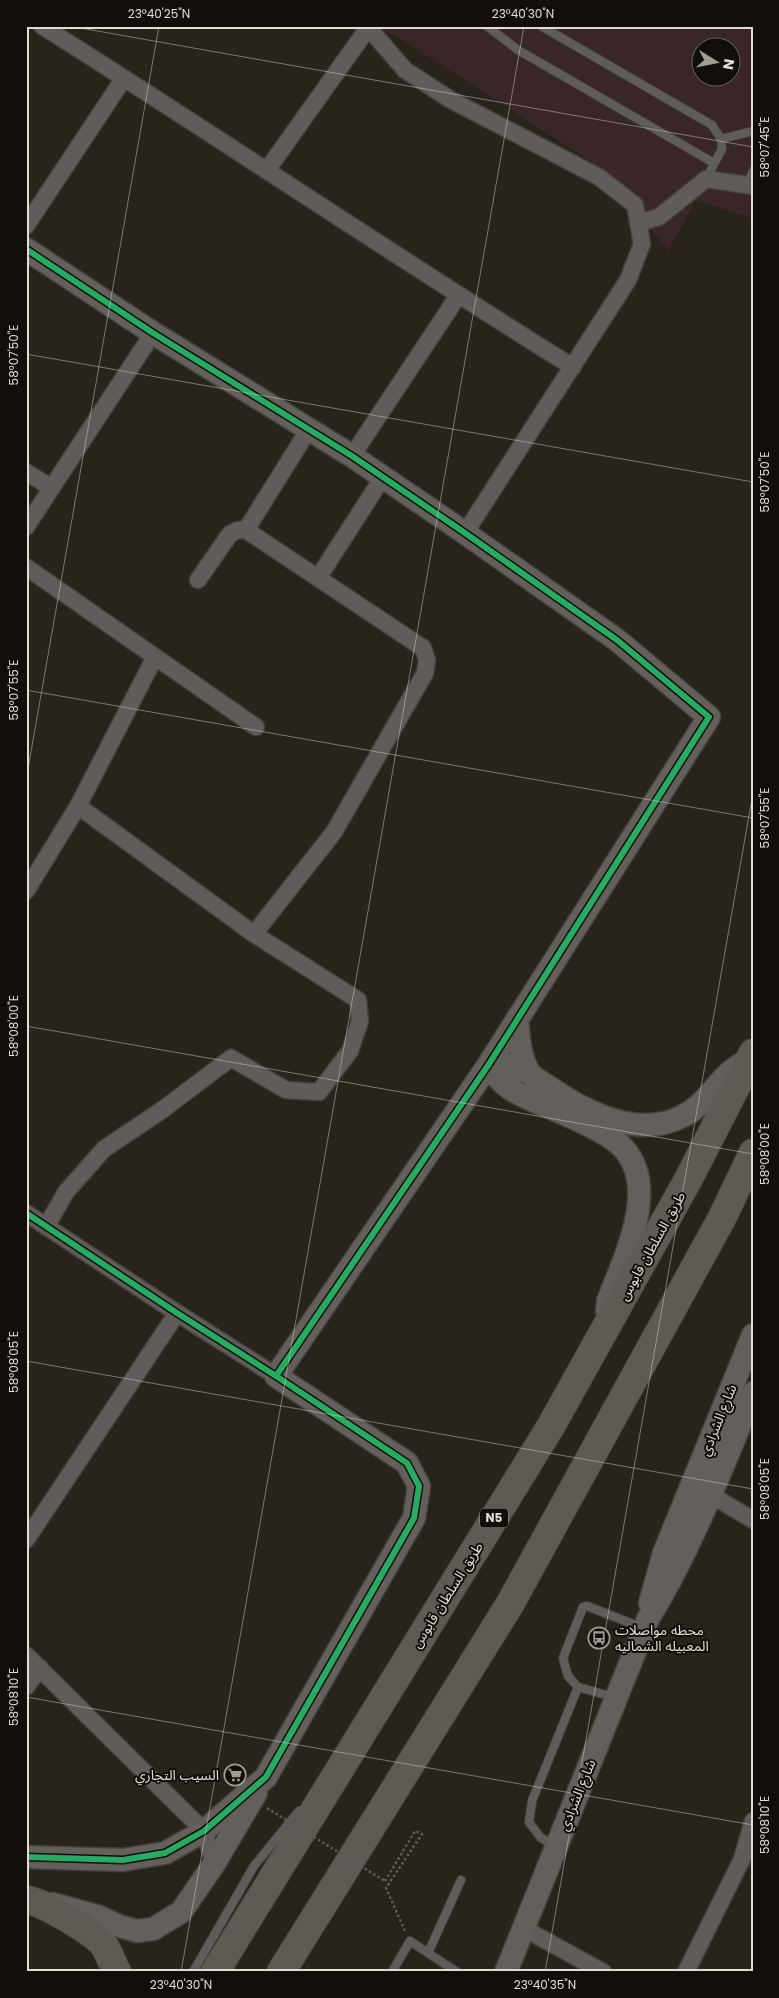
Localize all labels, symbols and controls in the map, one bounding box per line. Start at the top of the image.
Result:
text: 23°40'25"N [128,5,190,22]
text: 23°40'30"N [492,5,554,22]
north arrow [692,38,742,88]
text: N [718,57,740,71]
text: 58°07'45"E [756,117,773,177]
text: 58°07'50"E [5,325,22,385]
text: 58°07'50"E [756,452,773,512]
text: 58°07'55"E [5,660,22,720]
text: 58°07'55"E [756,788,773,848]
text: 58°08'00"E [5,995,22,1057]
text: 58°08'00"E [756,1123,773,1185]
street label: طريق السلطان قابوس [614,1188,690,1304]
text: 58°08'05"E [5,1331,22,1393]
street label: شارع الشرادي [695,1381,743,1459]
text: 58°08'05"E [756,1458,773,1520]
road number: N5 [480,1509,508,1528]
street label: طريق السلطان قابوس [406,1538,488,1652]
place label: محطه مواصلات المعبيله الشماليه [615,1620,709,1656]
bus stop icon: محطه مواصلات المعبيله الشماليه [587,1626,611,1650]
text: 58°08'10"E [5,1668,22,1726]
street label: شارع الشرادي [554,1756,602,1834]
supermarket icon: السيب التجاري [223,1763,247,1787]
place label: السيب التجاري [135,1765,219,1786]
text: 58°08'10"E [756,1796,773,1854]
text: 23°40'30"N [150,1976,212,1993]
text: 23°40'35"N [514,1976,576,1993]

